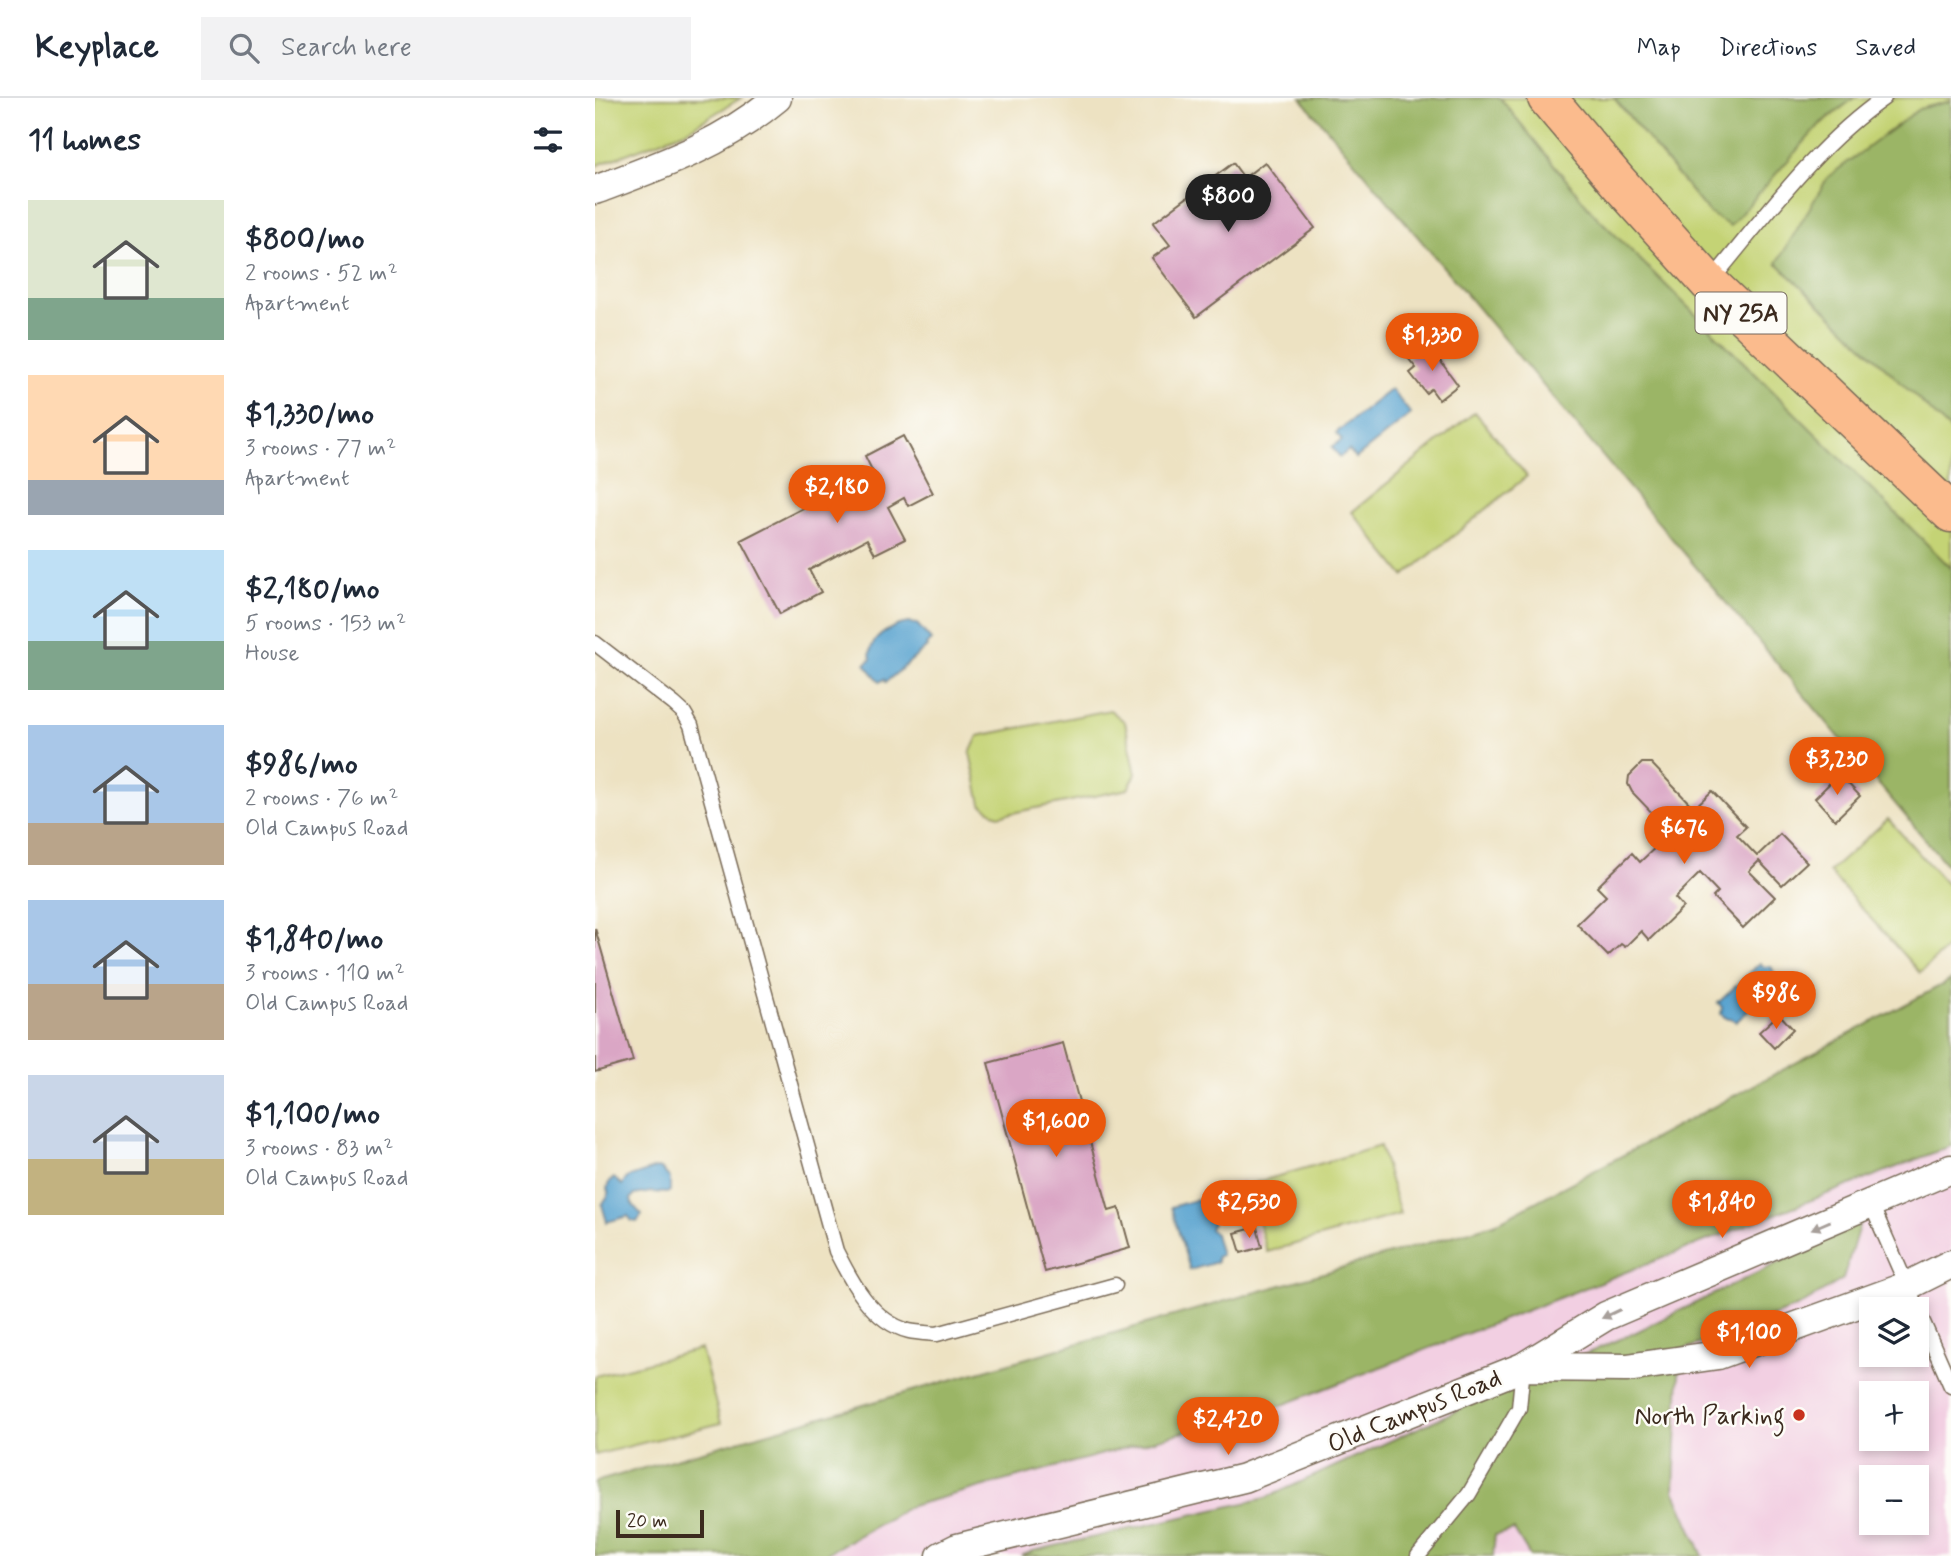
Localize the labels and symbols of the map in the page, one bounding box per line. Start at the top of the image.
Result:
pin: $800 [1187,174,1269,234]
road number: NY 25A [1695,293,1787,334]
pin: $1,330 [1375,314,1489,373]
pin: $2,180 [780,466,894,525]
pin: $3,230 [1780,738,1894,797]
pin: $676 [1643,806,1725,866]
pin: $986 [1735,972,1817,1031]
pin: $1,600 [999,1100,1113,1159]
pin: $2,530 [1192,1180,1306,1240]
pin: $1,840 [1665,1180,1779,1240]
one-way arrow [1811,1219,1831,1231]
one-way arrow [1601,1308,1621,1320]
pin: $1,100 [1692,1310,1806,1370]
street label: Old Campus Road [1323,1361,1507,1462]
pin: $2,420 [1171,1398,1285,1457]
place label: North Parking [1635,1400,1785,1437]
marker: North Parking [1791,1407,1807,1423]
scale bar [616,1507,703,1539]

